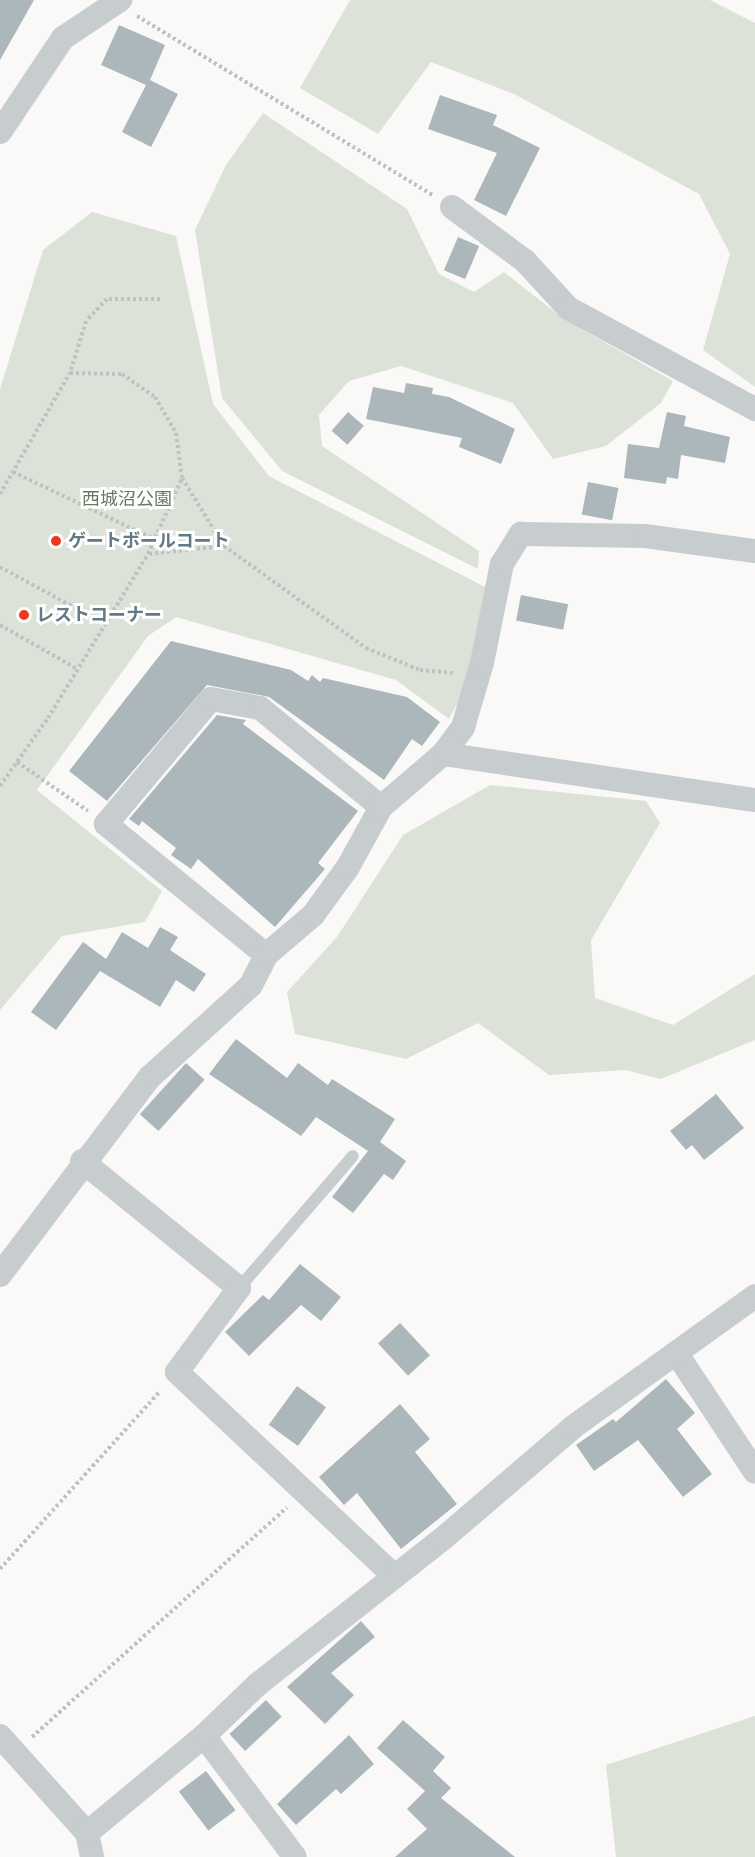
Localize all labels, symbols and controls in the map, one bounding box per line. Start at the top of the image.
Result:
park label: 西城沼公園 [82,488,172,510]
place label: ゲートボールコート [68,530,230,552]
marker: ゲートボールコート [49,534,63,548]
place label: レストコーナー [36,604,162,626]
marker: レストコーナー [17,608,31,622]

